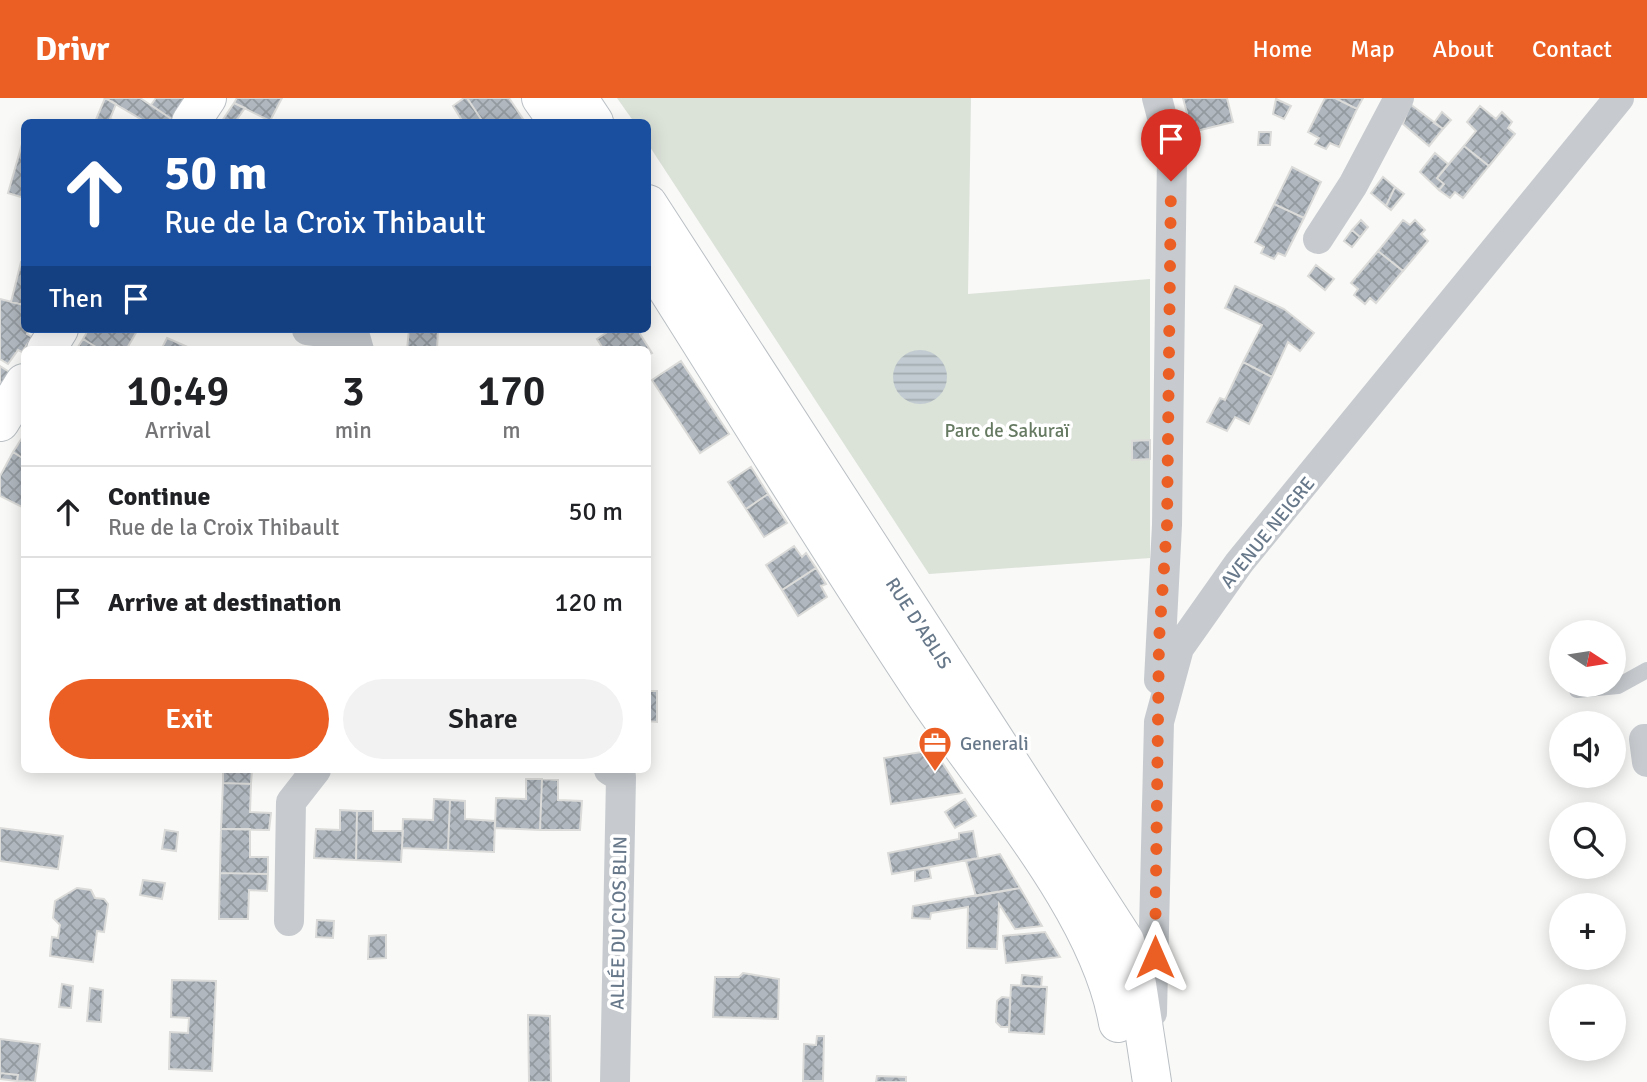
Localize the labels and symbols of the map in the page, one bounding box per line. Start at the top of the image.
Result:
pin [1141,109,1201,181]
park label: Parc de Sakuraï [945,419,1070,443]
street label: AVENUE NEIGRE [1215,472,1320,593]
street label: RUE D'ABLIS [880,573,957,674]
north arrow [1549,620,1626,696]
office icon: Generali [916,724,954,773]
place label: Generali [960,732,1029,756]
street label: ALLÉE DU CLOS BLIN [605,836,633,1010]
position arrow [1118,920,1192,994]

